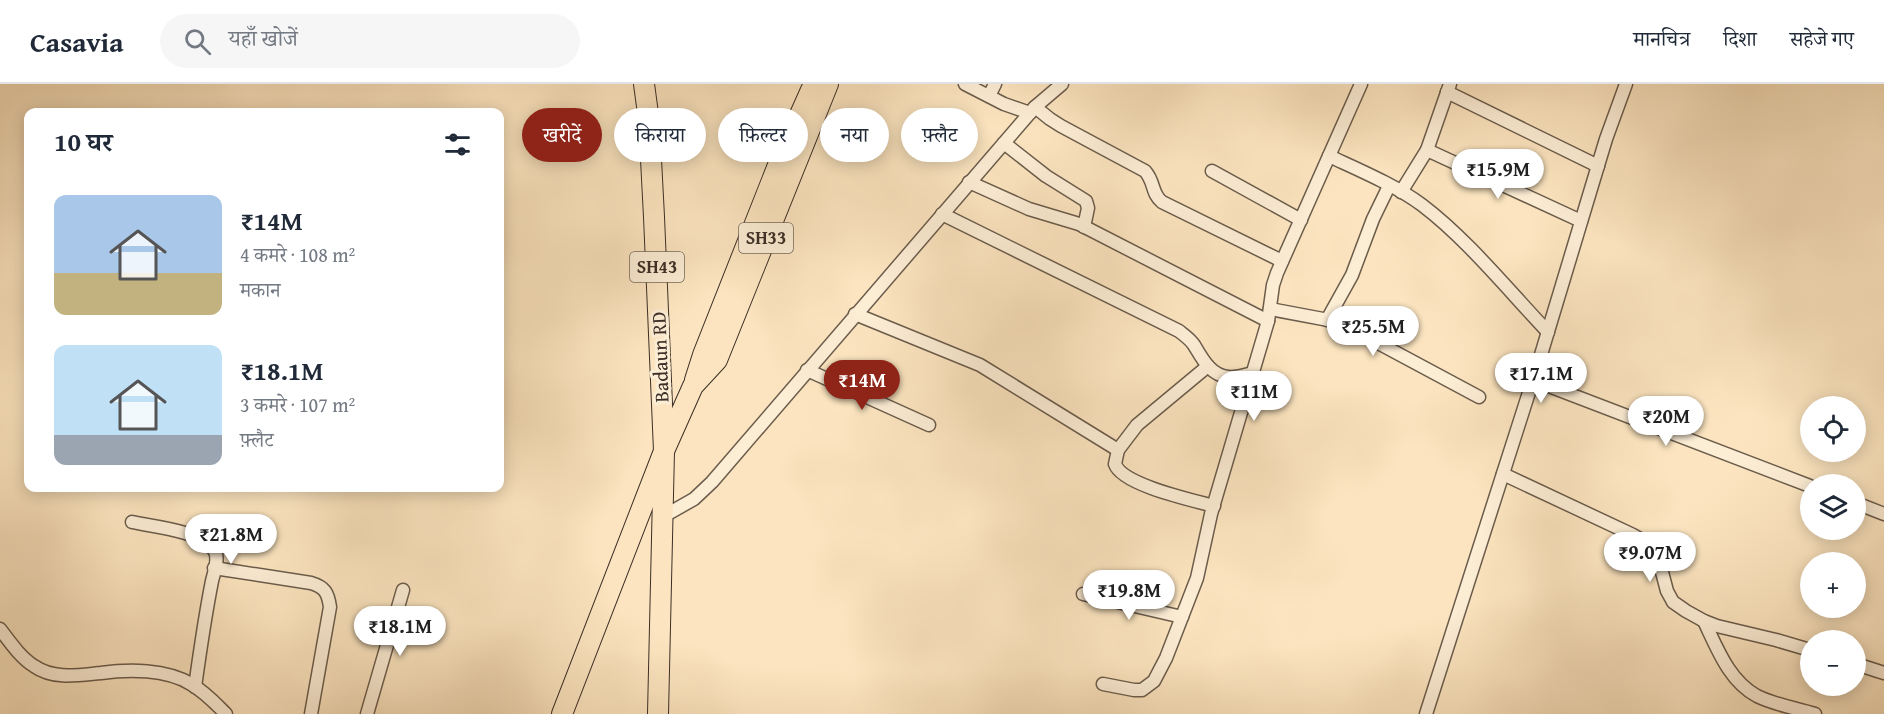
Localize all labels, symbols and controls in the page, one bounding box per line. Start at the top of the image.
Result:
search box [160,14,580,68]
text: Casavia [30,21,124,62]
text: यहाँ खोजें [229,22,298,54]
text: मानचित्र [1633,23,1690,54]
text: दिशा [1723,23,1757,54]
text: सहेजे गए [1790,23,1854,54]
icon: search [181,25,214,58]
chip: खरीदें [522,108,602,162]
chip: किराया [614,108,706,162]
chip: फ़िल्टर [718,108,808,162]
chip: नया [820,108,889,162]
chip: फ़्लैट [901,108,978,162]
text: 10 घर [54,122,112,161]
icon: filters [441,128,474,161]
pin: ₹15.9M [1449,149,1547,200]
text: ₹15.9M [1466,154,1530,183]
text: ₹14M [240,201,303,240]
icon: home [102,219,174,291]
road number: SH33 [739,223,793,253]
text: 4 कमरे · 108 m² [240,240,355,269]
road number: SH43 [630,252,684,282]
text: मकान [240,275,281,304]
pin: ₹25.5M [1324,306,1422,357]
street label: Badaun RD [643,311,676,403]
text: ₹25.5M [1341,311,1405,340]
text: ₹18.1M [240,351,324,390]
pin: ₹17.1M [1492,353,1590,404]
text: ₹17.1M [1509,358,1573,387]
pin: ₹14M [826,360,898,411]
text: ₹14M [838,365,886,394]
icon: home [102,369,174,441]
pin: ₹11M [1218,371,1290,422]
text: ₹11M [1230,376,1278,405]
text: 3 कमरे · 107 m² [240,390,355,419]
pin: ₹20M [1630,396,1702,447]
map controls [1800,396,1866,696]
button: locate [1800,396,1866,462]
text: ₹20M [1642,401,1690,430]
text: फ़्लैट [240,425,273,454]
button: layers [1800,474,1866,540]
pin: ₹21.8M [182,514,280,565]
text: ₹21.8M [199,519,263,548]
pin: ₹9.07M [1601,532,1699,583]
text: ₹9.07M [1618,537,1682,566]
button: + [1800,552,1866,618]
pin: ₹19.8M [1080,570,1178,621]
text: ₹19.8M [1097,575,1161,604]
pin: ₹18.1M [351,606,449,657]
text: ₹18.1M [368,611,432,640]
button: − [1800,630,1866,696]

